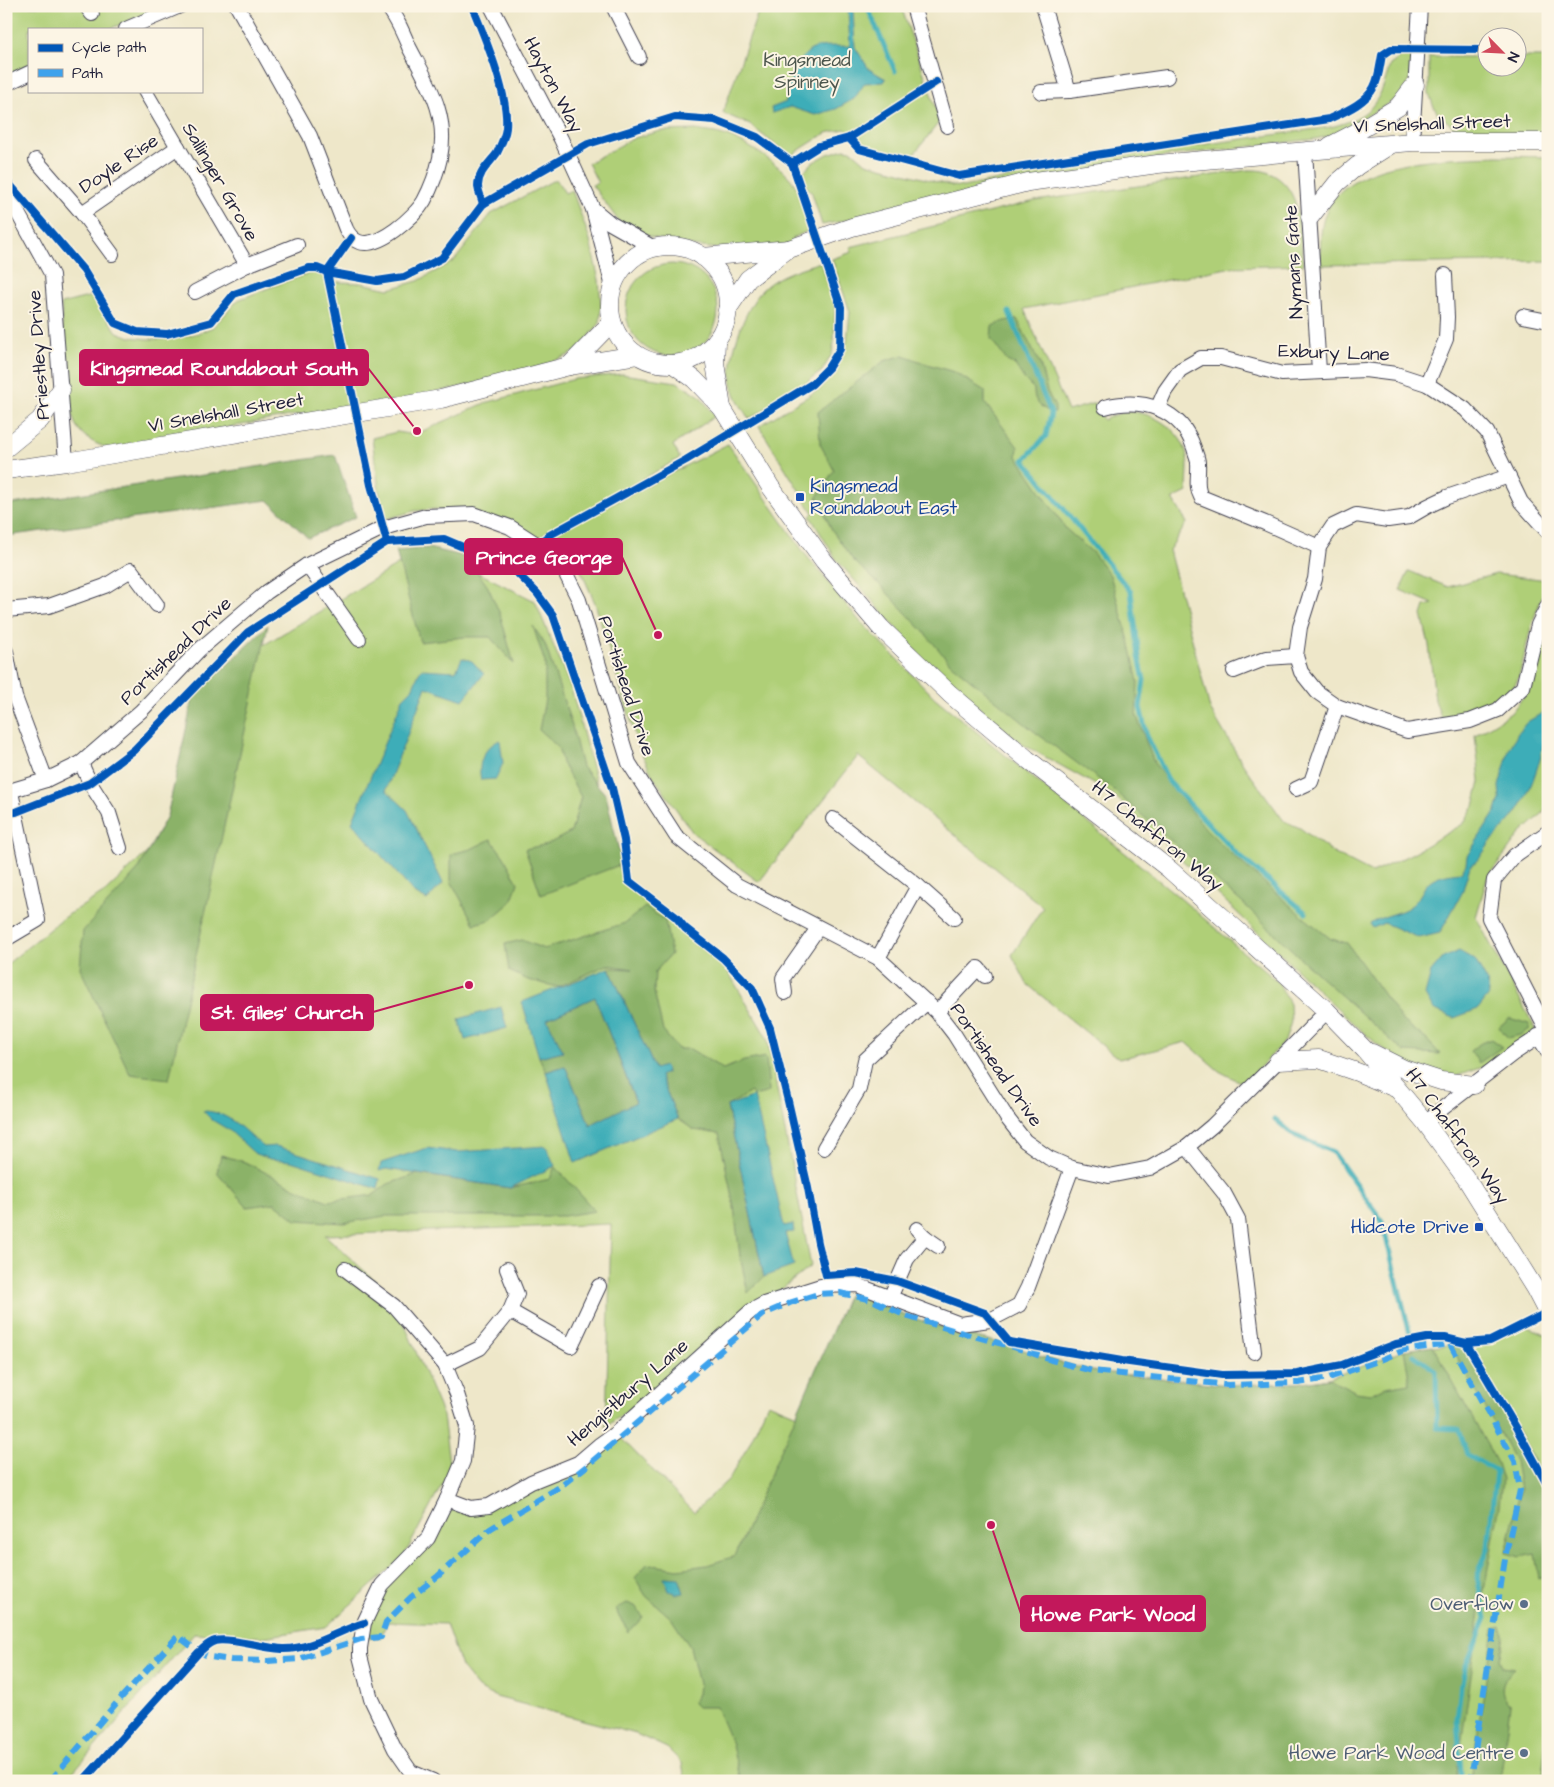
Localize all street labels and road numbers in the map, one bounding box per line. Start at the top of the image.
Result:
street label: Hayton Way [516,32,590,139]
street label: V1 Snelshall Street [1353,108,1512,140]
street label: Sallinger Grove [174,118,265,247]
street label: Doyle Rise [74,127,165,201]
street label: Nymans Gate [1278,204,1311,320]
street label: Priestley Drive [21,289,58,421]
street label: Exbury Lane [1278,338,1390,369]
street label: V1 Snelshall Street [146,386,306,440]
street label: Portishead Drive [114,591,238,711]
street label: Portishead Drive [591,612,661,760]
street label: H7 Chaffron Way [1085,774,1229,899]
street label: Portishead Drive [943,997,1049,1133]
street label: H7 Chaffron Way [1398,1062,1516,1211]
street label: Hengistbury Lane [562,1333,695,1454]

